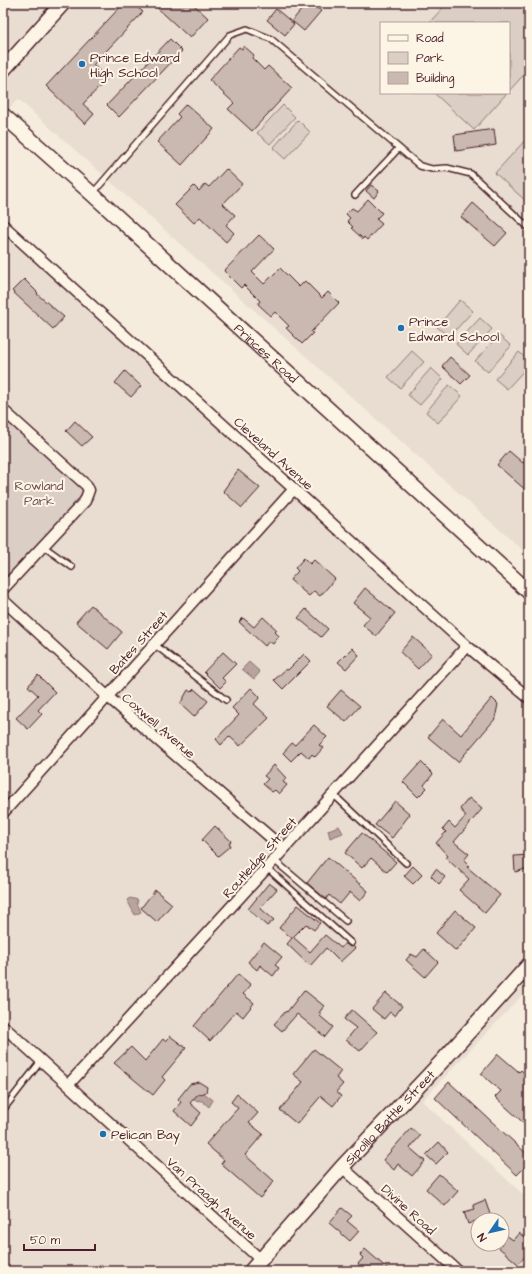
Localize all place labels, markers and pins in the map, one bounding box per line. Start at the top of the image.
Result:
place label: Prince Edward High School [90,49,180,83]
marker: Prince Edward High School [77,59,87,69]
place label: Prince Edward School [409,313,499,346]
marker: Prince Edward School [396,323,406,333]
place label: Pelican Bay [111,1126,180,1145]
marker: Pelican Bay [98,1129,108,1139]

